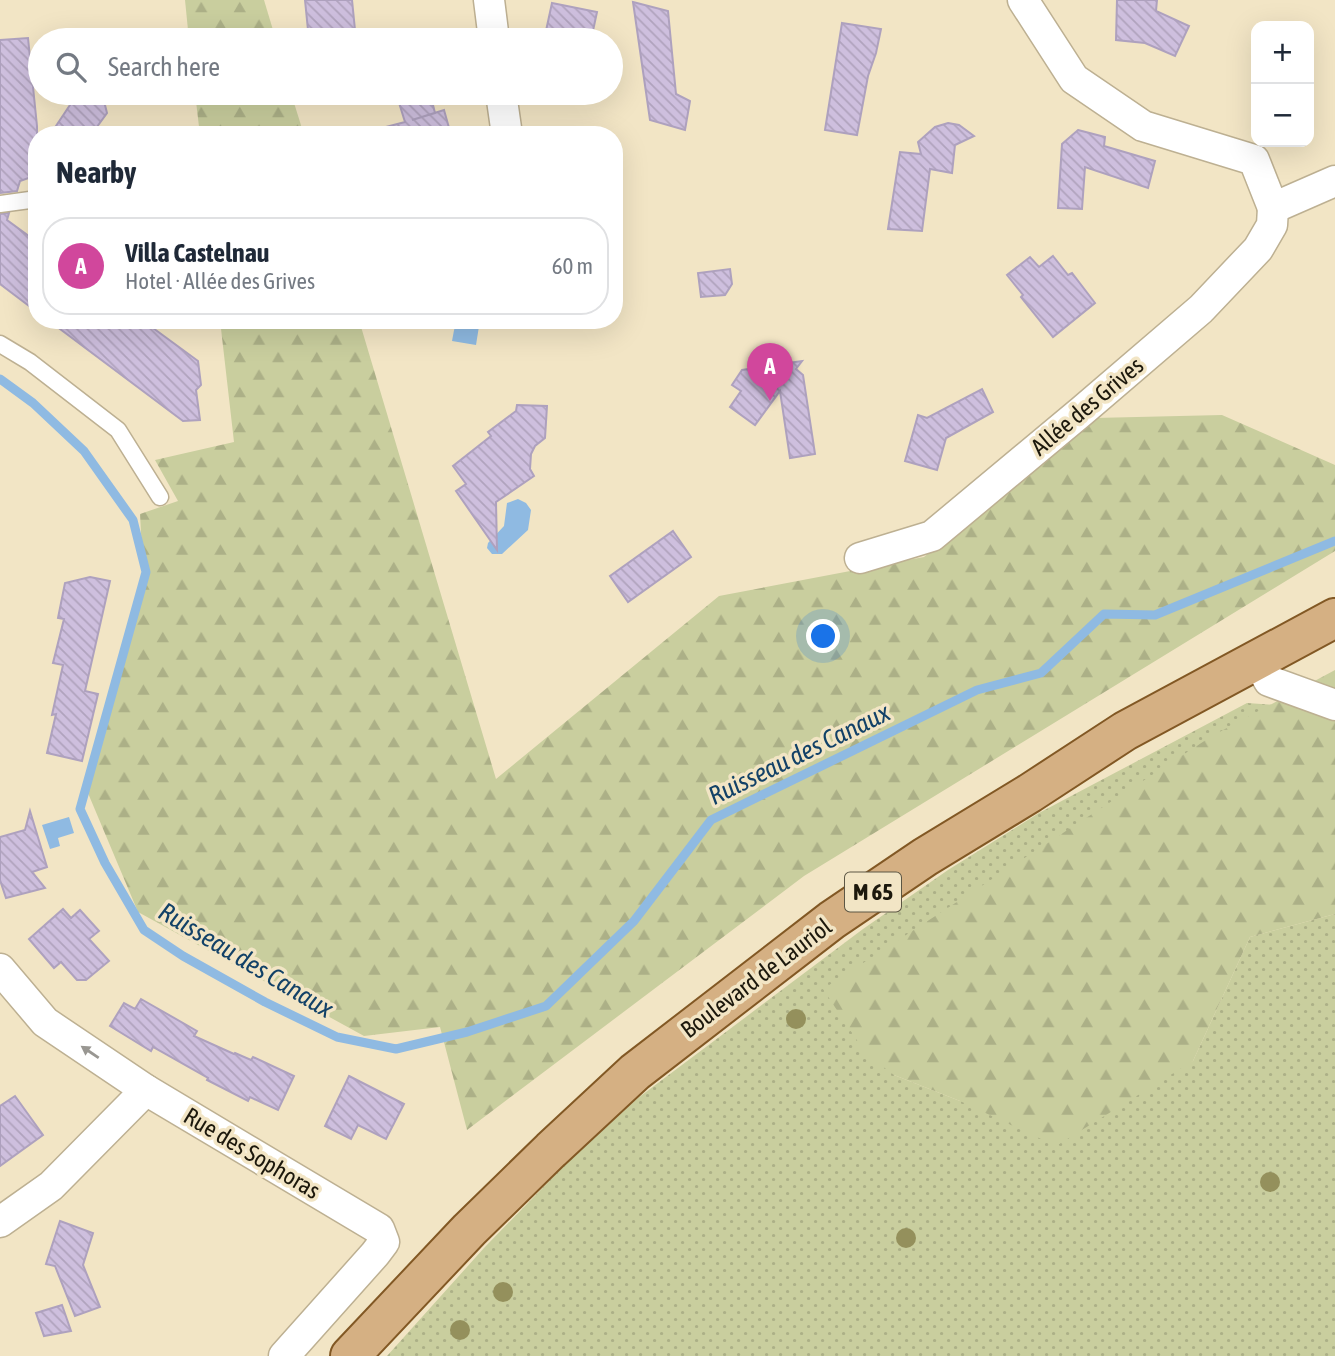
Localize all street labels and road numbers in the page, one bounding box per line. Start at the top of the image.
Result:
street label: Allée des Grives [1026,351,1148,461]
road number: M 65 [845,872,901,912]
street label: Boulevard de Lauriol [675,912,837,1043]
street label: Rue des Sophoras [179,1102,325,1204]

